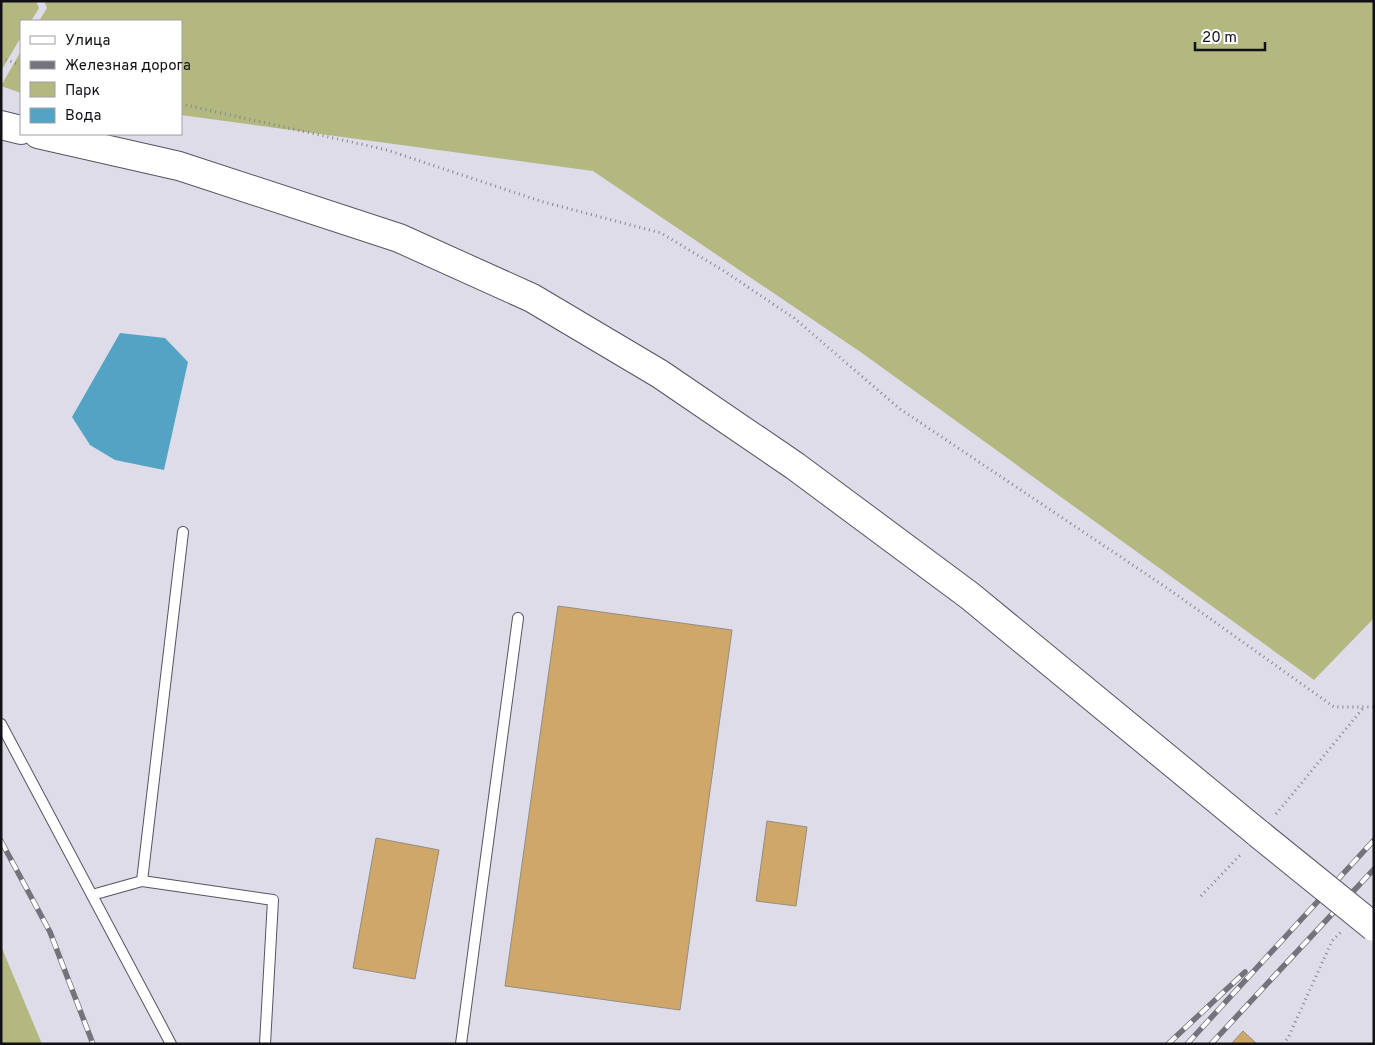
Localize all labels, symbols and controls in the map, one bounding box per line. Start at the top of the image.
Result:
legend [20,20,182,135]
scale bar [1195,20,1265,52]
text: 20 m [1202,29,1237,48]
text: Улица [65,32,110,51]
text: Железная дорога [65,57,191,76]
text: Парк [65,82,100,101]
text: Вода [65,107,101,126]

